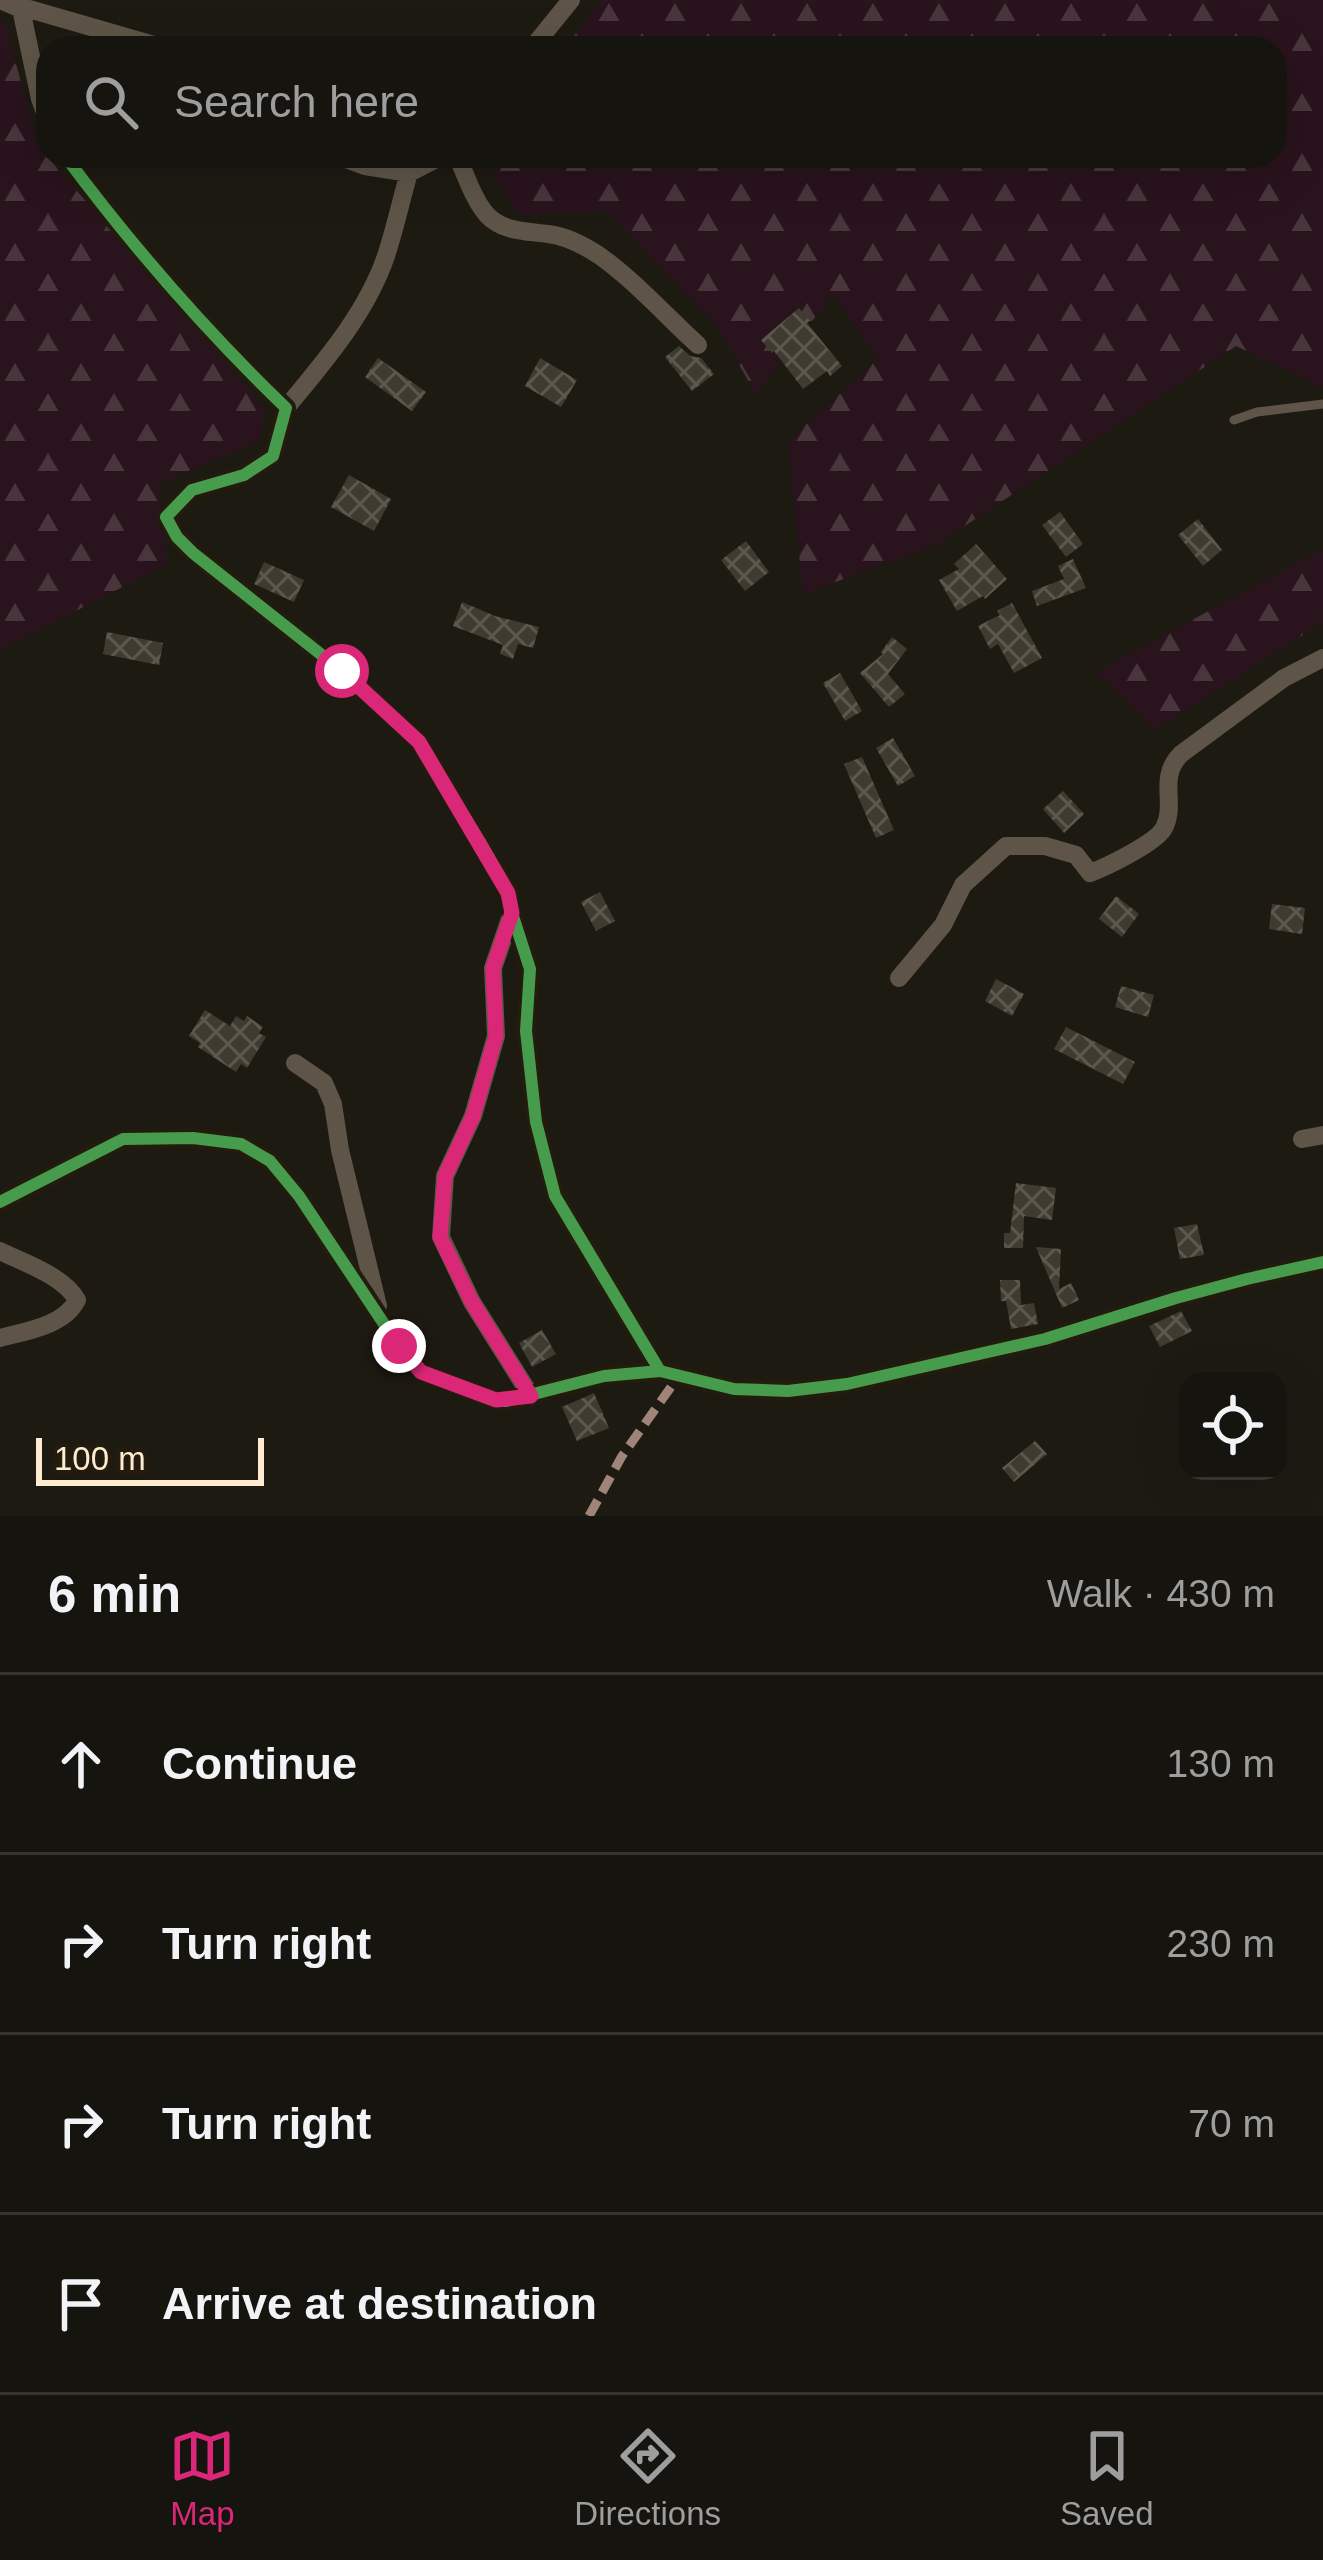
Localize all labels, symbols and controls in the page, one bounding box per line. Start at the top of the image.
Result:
search box [36,36,1287,168]
icon: search [78,69,144,135]
text: Search here [174,76,419,127]
route start [315,644,369,698]
route end [372,1319,426,1373]
map controls [1179,1372,1287,1480]
button: locate [1179,1372,1287,1480]
scale bar [36,1432,264,1485]
text: 100 m [54,1440,146,1477]
text: 6 min [48,1566,181,1623]
text: Walk · 430 m [1047,1572,1275,1615]
icon: ahead [48,1731,114,1797]
text: Continue [162,1738,357,1789]
text: 130 m [1167,1742,1275,1785]
icon: right [48,1911,114,1977]
text: Turn right [162,1918,371,1969]
text: 230 m [1167,1922,1275,1965]
icon: right [48,2091,114,2157]
text: Turn right [162,2098,371,2149]
text: 70 m [1188,2102,1275,2145]
icon: arrive [48,2271,114,2337]
text: Arrive at destination [162,2278,597,2329]
tab: Map [169,2423,235,2533]
tab: Directions [574,2423,721,2533]
tab: Saved [1060,2423,1154,2533]

